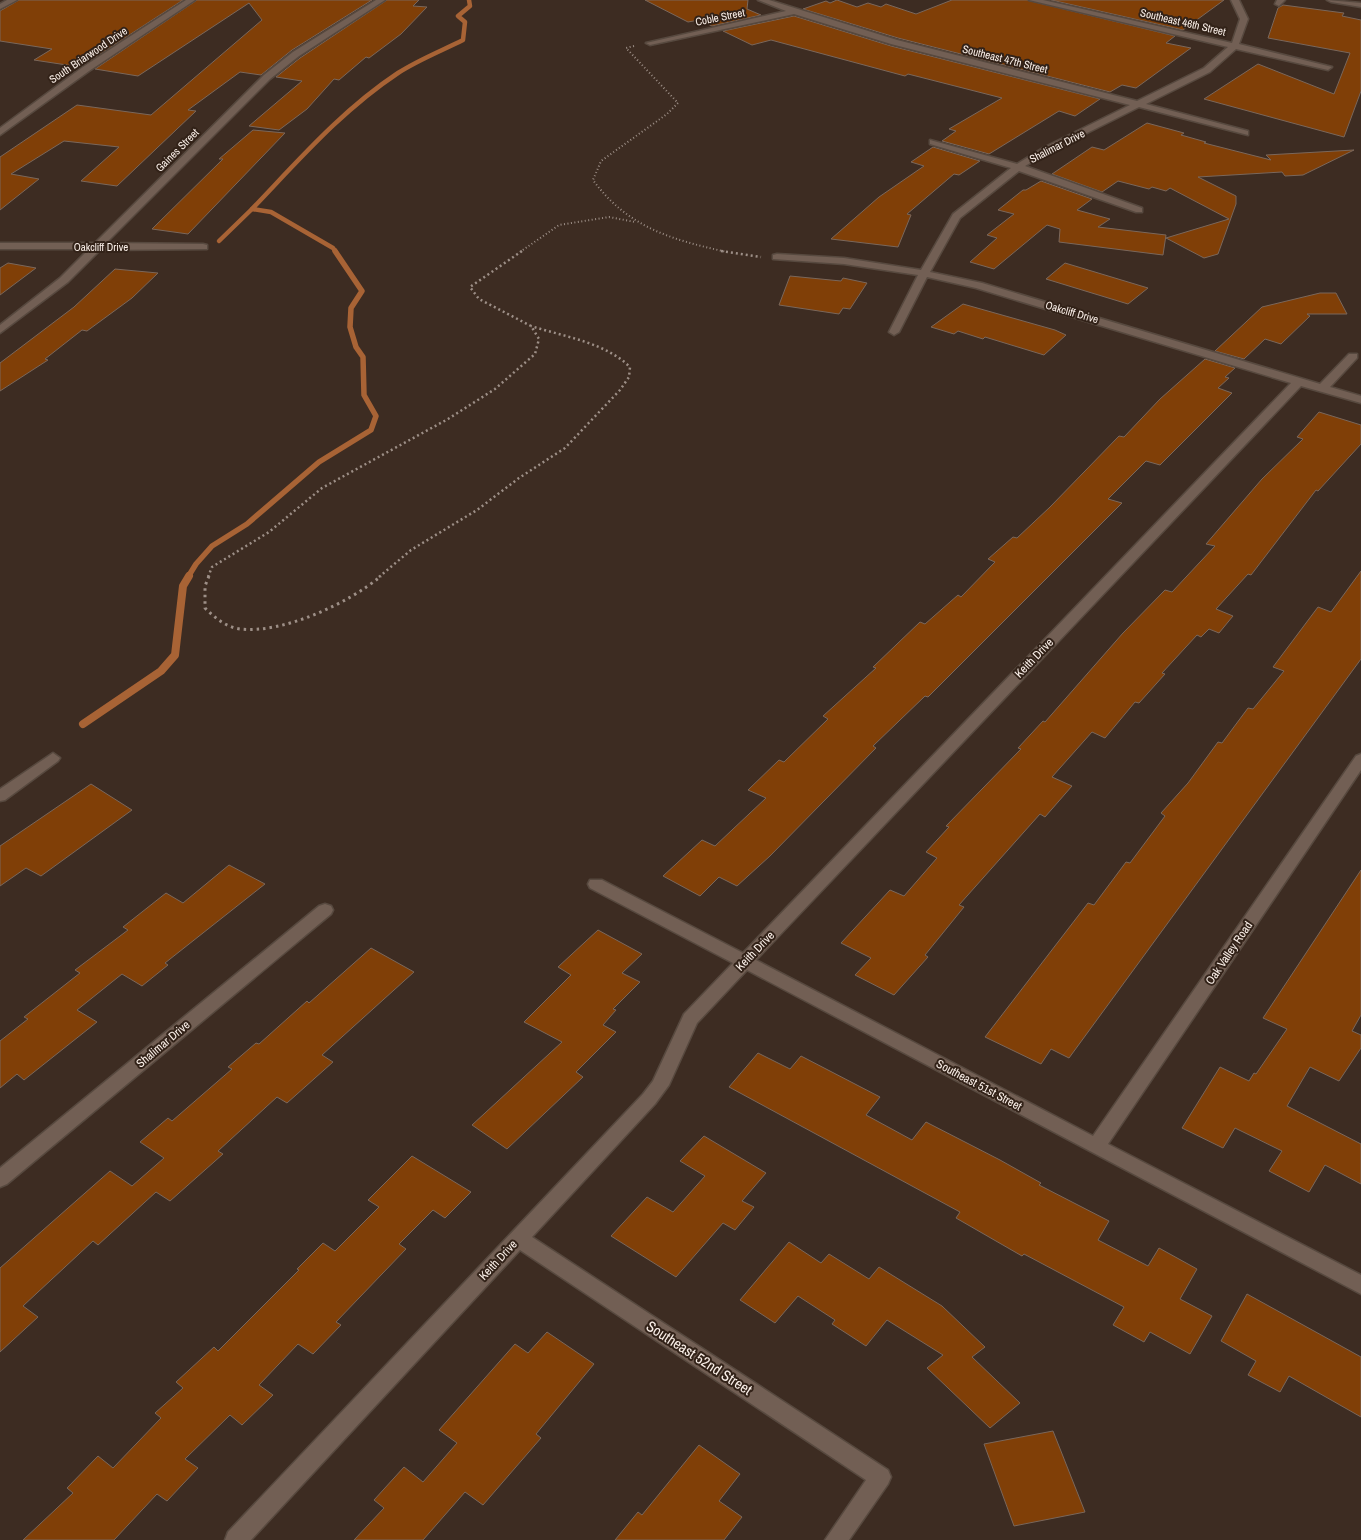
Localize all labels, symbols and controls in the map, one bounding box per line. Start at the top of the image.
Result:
street label: Coble Street [694,5,746,29]
street label: Southeast 46th Street [1139,5,1228,39]
street label: South Briarwood Drive [46,24,130,86]
street label: Southeast 47th Street [961,42,1050,76]
street label: Gaines Street [152,125,202,175]
street label: Shalimar Drive [1027,126,1087,166]
street label: Oakcliff Drive [74,240,128,254]
street label: Oakcliff Drive [1044,298,1100,326]
street label: Keith Drive [1011,635,1057,681]
street label: Oak Valley Road [1202,918,1256,988]
street label: Keith Drive [732,928,778,974]
street label: Shalimar Drive [133,1017,193,1071]
street label: Southeast 51st Street [933,1056,1025,1114]
street label: Keith Drive [475,1237,521,1283]
street label: Southeast 52nd Street [642,1315,757,1400]

